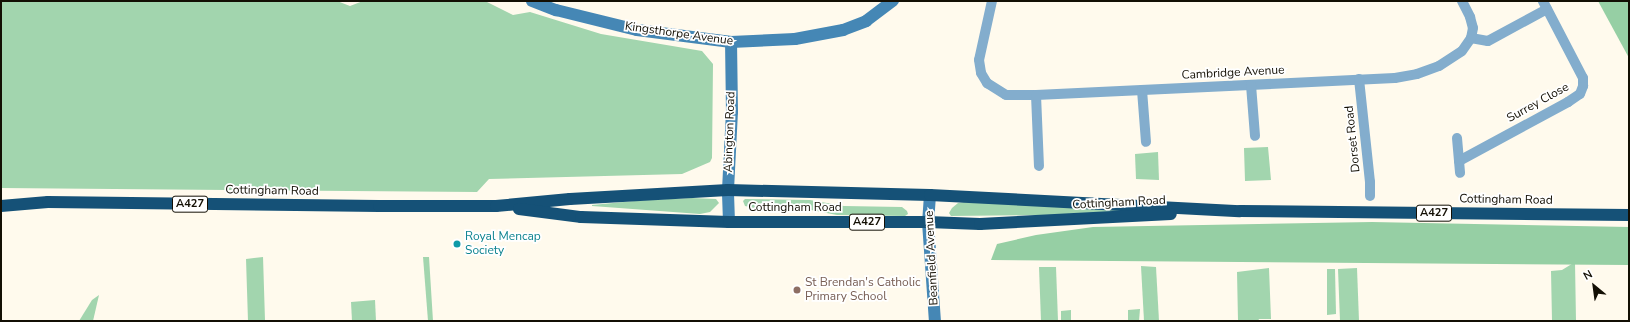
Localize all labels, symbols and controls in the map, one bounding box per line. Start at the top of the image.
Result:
street label: Kingsthorpe Avenue [624,19,734,49]
street label: Cambridge Avenue [1181,63,1285,83]
street label: Surrey Close [1505,80,1571,126]
street label: Abington Road [721,91,739,173]
street label: Dorset Road [1342,105,1364,173]
street label: Cottingham Road [225,183,319,199]
street label: Cottingham Road [1459,192,1553,208]
street label: Cottingham Road [1072,193,1166,213]
road number: A427 [172,195,208,213]
street label: Cottingham Road [748,201,842,215]
road number: A427 [1416,204,1452,222]
street label: Beanfield Avenue [922,210,942,306]
road number: A427 [849,213,885,231]
place label: Royal Mencap Society [465,230,541,258]
marker: Royal Mencap Society [452,239,462,249]
north arrow [1574,266,1614,306]
text: N [1581,267,1595,284]
place label: St Brendan's Catholic Primary School [805,276,921,304]
marker: St Brendan's Catholic Primary School [792,285,802,295]

